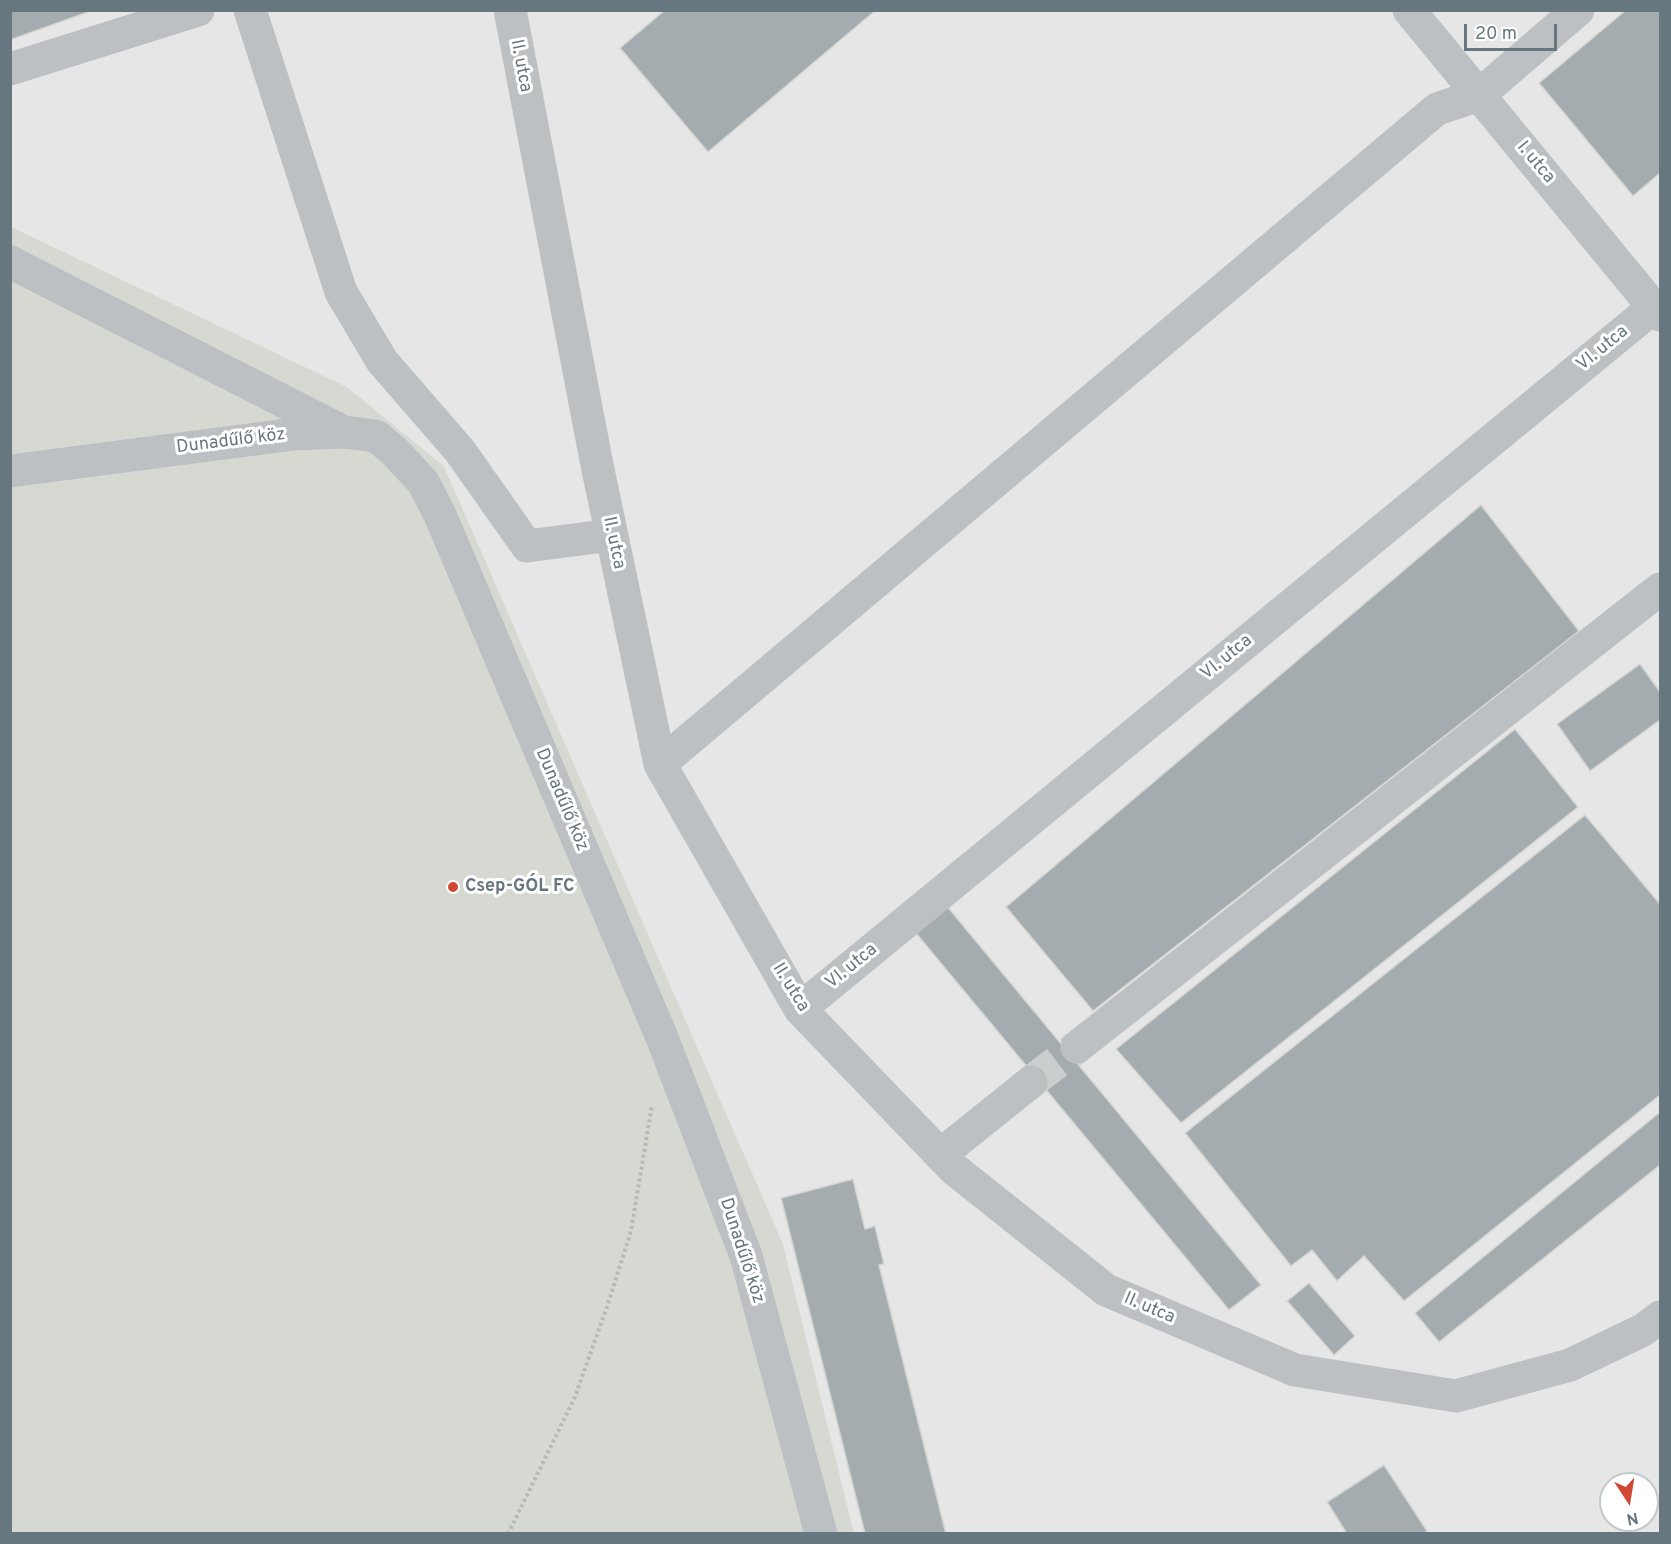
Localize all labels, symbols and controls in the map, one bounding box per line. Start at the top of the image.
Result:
scale bar [1467,12,1560,50]
text: 20 m [1475,23,1517,46]
street label: II. utca [504,38,536,94]
street label: I. utca [1511,138,1559,188]
street label: VI. utca [1573,322,1633,376]
street label: Dunadűlő köz [175,425,287,459]
street label: II. utca [597,515,629,571]
street label: VI. utca [1197,631,1257,685]
street label: Dunadűlő köz [530,745,592,855]
place label: Csep-GÓL FC [465,876,574,898]
marker: Csep-GÓL FC [446,880,460,894]
street label: VI. utca [822,940,882,994]
street label: II. utca [767,960,813,1016]
street label: Dunadűlő köz [714,1196,768,1306]
street label: II. utca [1120,1289,1178,1329]
north arrow [1599,1472,1659,1532]
text: N [1625,1507,1640,1529]

